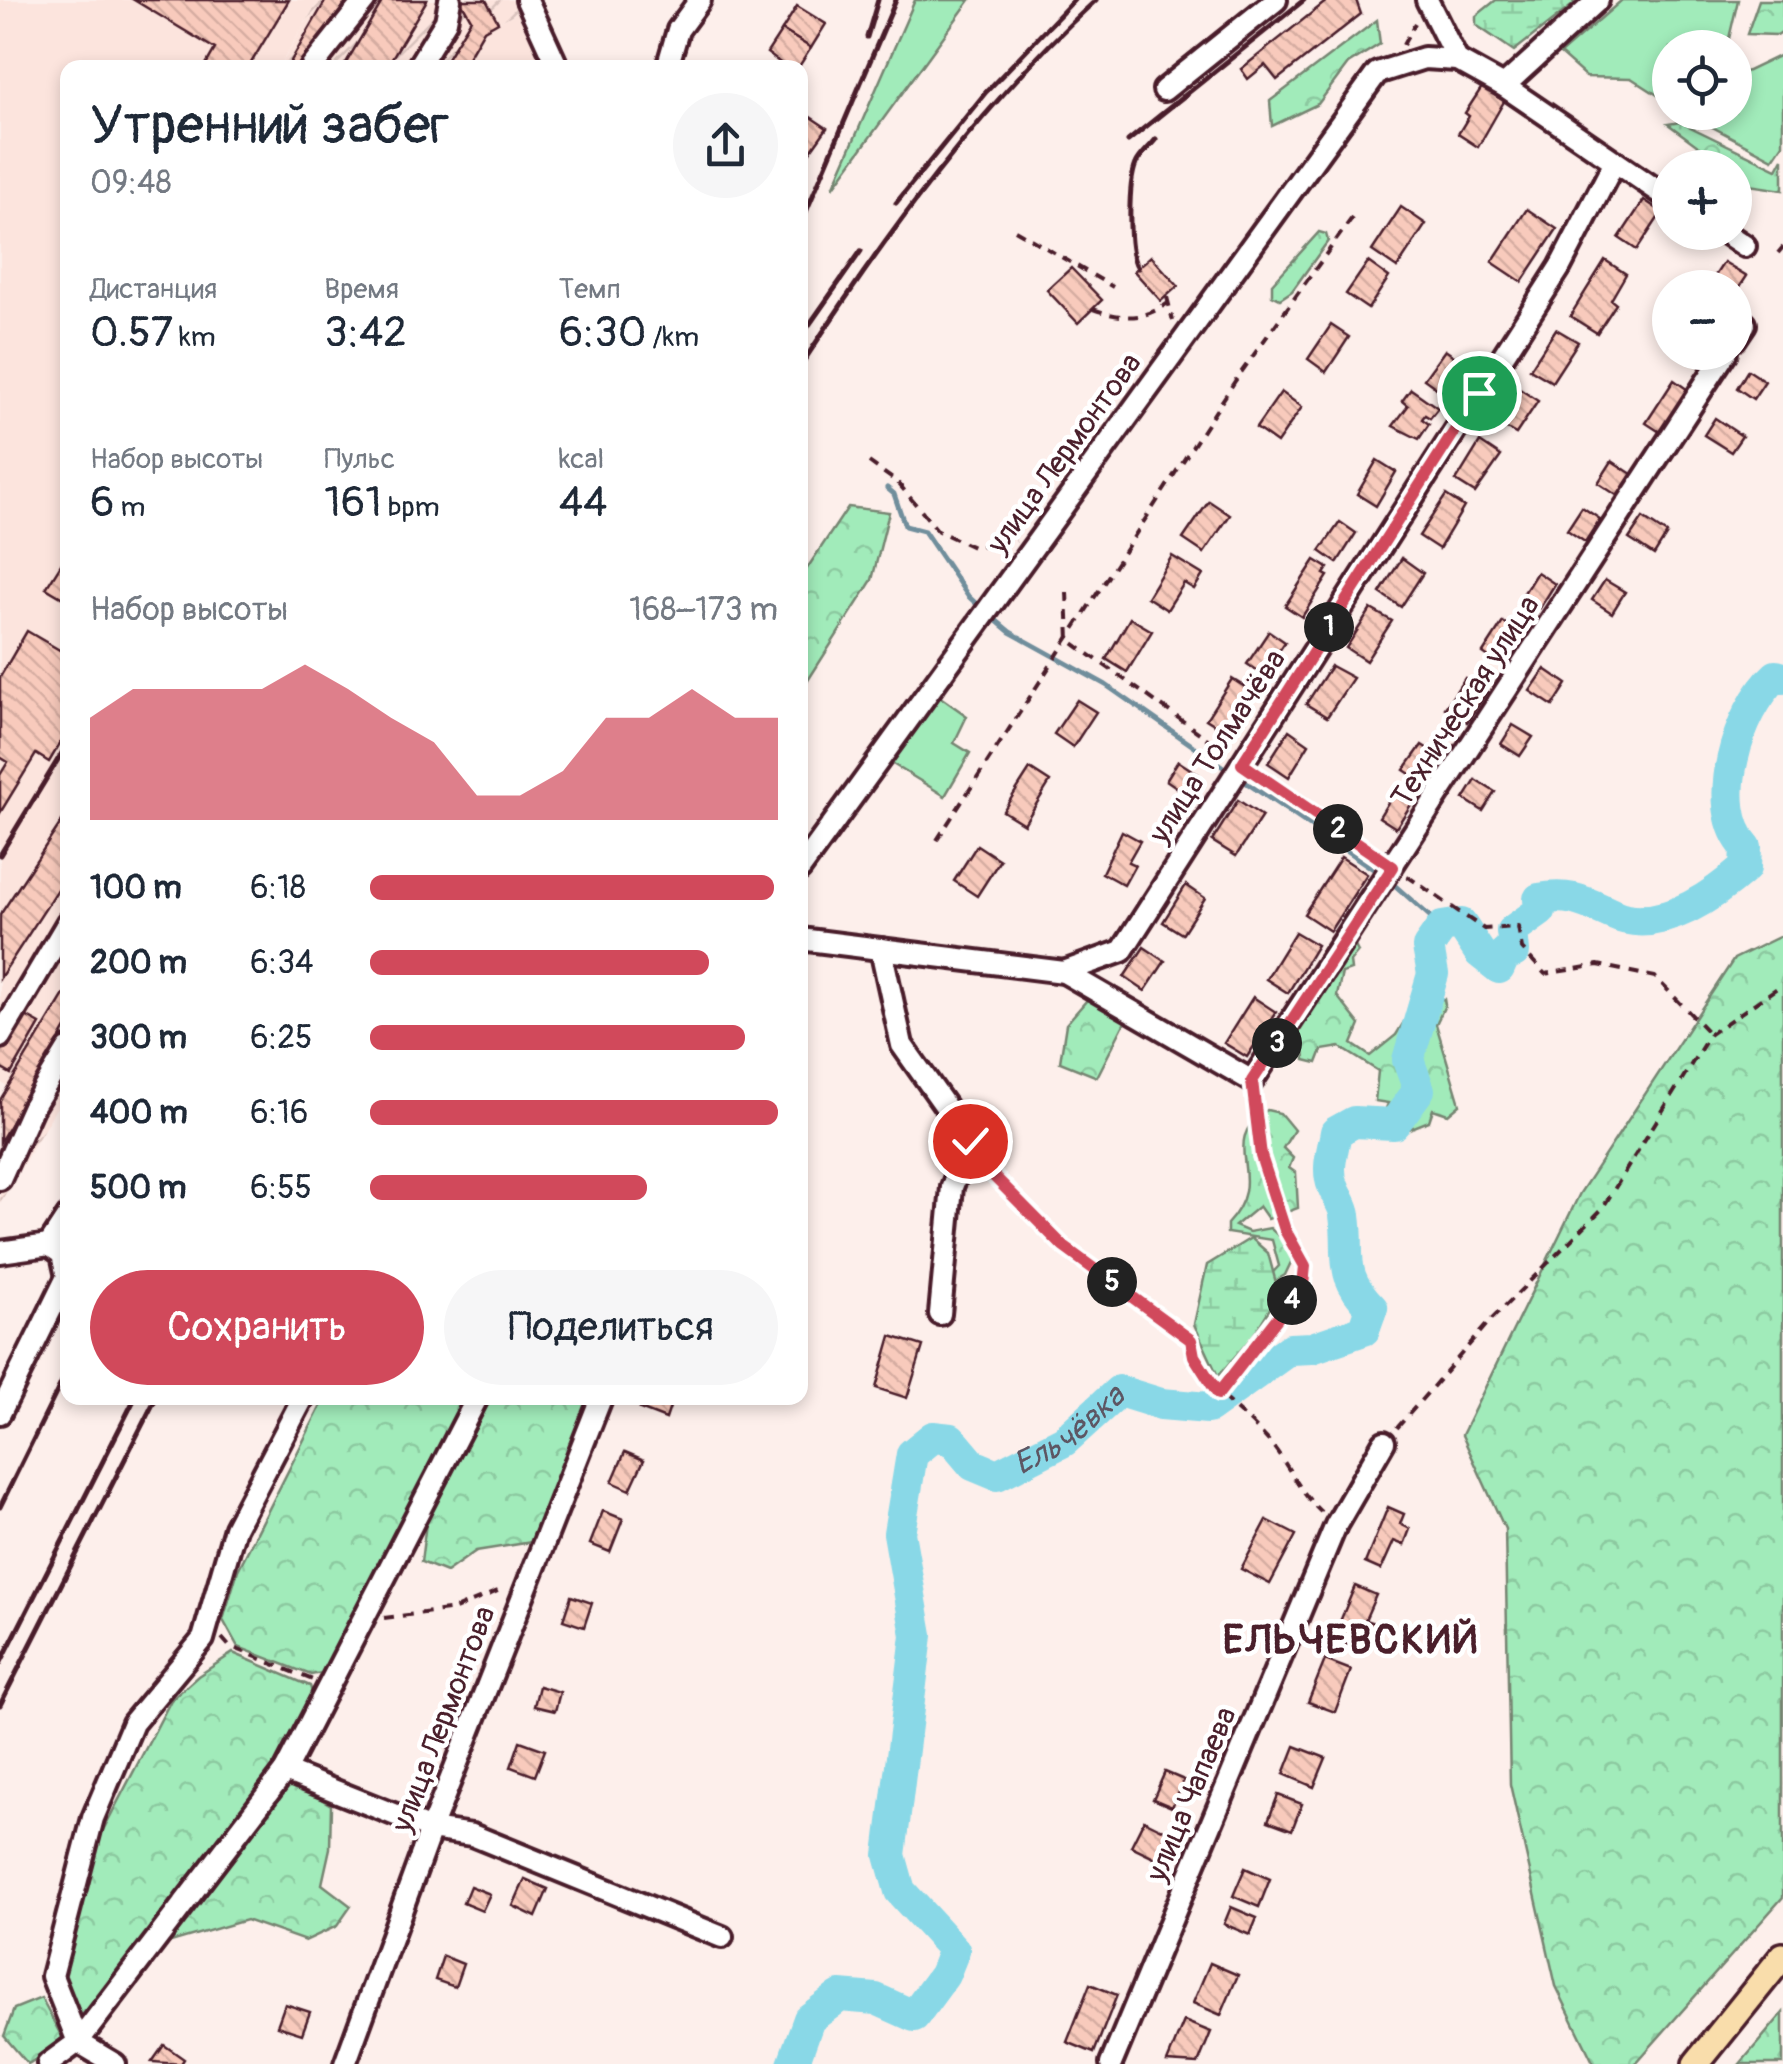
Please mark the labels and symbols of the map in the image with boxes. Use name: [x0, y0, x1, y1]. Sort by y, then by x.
street label: улица Лермонтова: [979, 346, 1150, 562]
pin: [1437, 351, 1522, 436]
street label: Техническая улица: [1383, 589, 1548, 814]
pin: 1: [1304, 602, 1354, 652]
street label: улица Толмачёва: [1140, 642, 1294, 851]
pin: 2: [1313, 804, 1363, 854]
pin: 3: [1252, 1018, 1302, 1068]
pin: [928, 1099, 1013, 1184]
pin: 5: [1087, 1257, 1137, 1307]
pin: 4: [1267, 1275, 1317, 1325]
water label: Ельчёвка: [1007, 1375, 1135, 1484]
street label: улица Лермонтова: [383, 1601, 504, 1838]
district label: ЕЛЬЧЕВСКИЙ: [1223, 1616, 1479, 1665]
street label: улица Чапаева: [1138, 1701, 1245, 1888]

